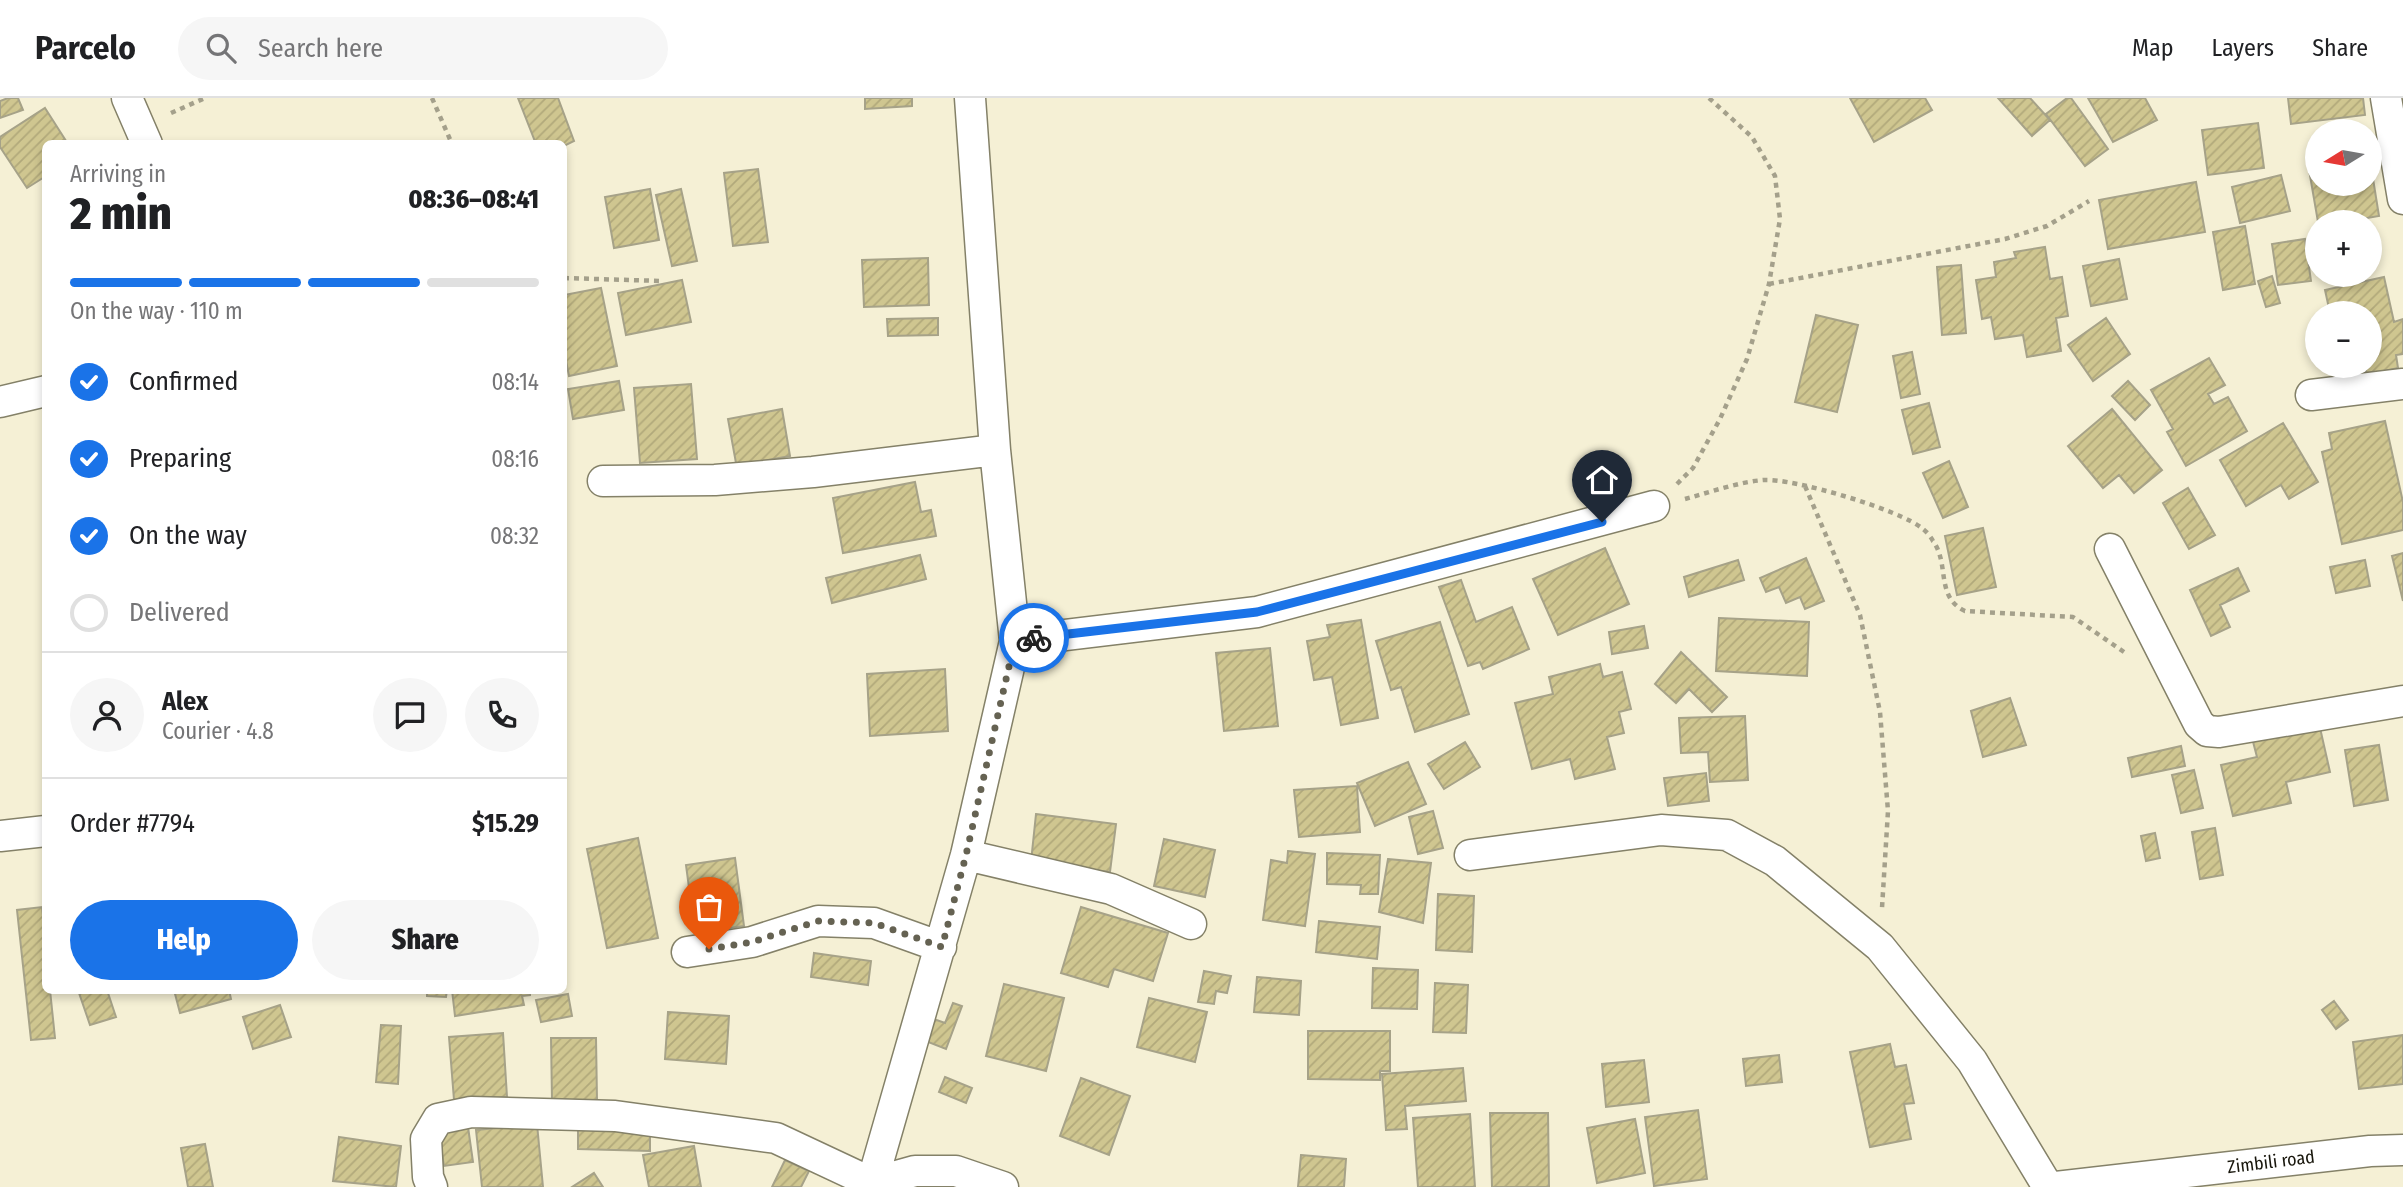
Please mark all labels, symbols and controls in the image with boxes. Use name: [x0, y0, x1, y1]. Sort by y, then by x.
search box: [178, 17, 668, 80]
text: Parcelo: [35, 28, 136, 68]
icon: search: [202, 29, 240, 67]
text: Search here: [258, 33, 383, 64]
text: Map: [2132, 34, 2174, 62]
text: Layers: [2212, 34, 2274, 62]
text: Share: [2312, 34, 2368, 62]
north arrow: [2305, 119, 2382, 196]
map controls: [2305, 119, 2382, 378]
text: Arriving in: [70, 160, 166, 188]
text: 08:36–08:41: [408, 184, 539, 215]
text: 2 min: [70, 186, 172, 241]
button: +: [2305, 210, 2382, 287]
text: On the way · 110 m: [70, 297, 243, 325]
button: −: [2305, 301, 2382, 378]
icon: check: [70, 363, 108, 401]
text: Confirmed: [129, 366, 239, 397]
text: 08:14: [491, 368, 539, 396]
icon: check: [70, 440, 108, 478]
text: Preparing: [129, 443, 231, 474]
text: 08:16: [491, 445, 539, 473]
pin: [1572, 450, 1632, 522]
icon: home: [1583, 461, 1621, 499]
icon: check: [70, 517, 108, 555]
text: On the way: [129, 520, 247, 551]
text: 08:32: [490, 522, 539, 550]
text: Delivered: [129, 597, 230, 628]
courier: [999, 603, 1069, 673]
icon: bike: [1015, 619, 1053, 657]
button: person: [70, 678, 144, 752]
button: chat: [373, 678, 447, 752]
button: phone: [465, 678, 539, 752]
text: Alex: [162, 686, 208, 717]
text: Courier · 4.8: [162, 717, 274, 745]
text: Order #7794: [70, 808, 195, 839]
text: $15.29: [472, 808, 539, 839]
pin: [679, 877, 739, 949]
icon: bag: [690, 888, 728, 926]
button: Help: [70, 900, 298, 980]
button: Share: [312, 900, 539, 980]
street label: Zimbili road: [2226, 1146, 2316, 1178]

